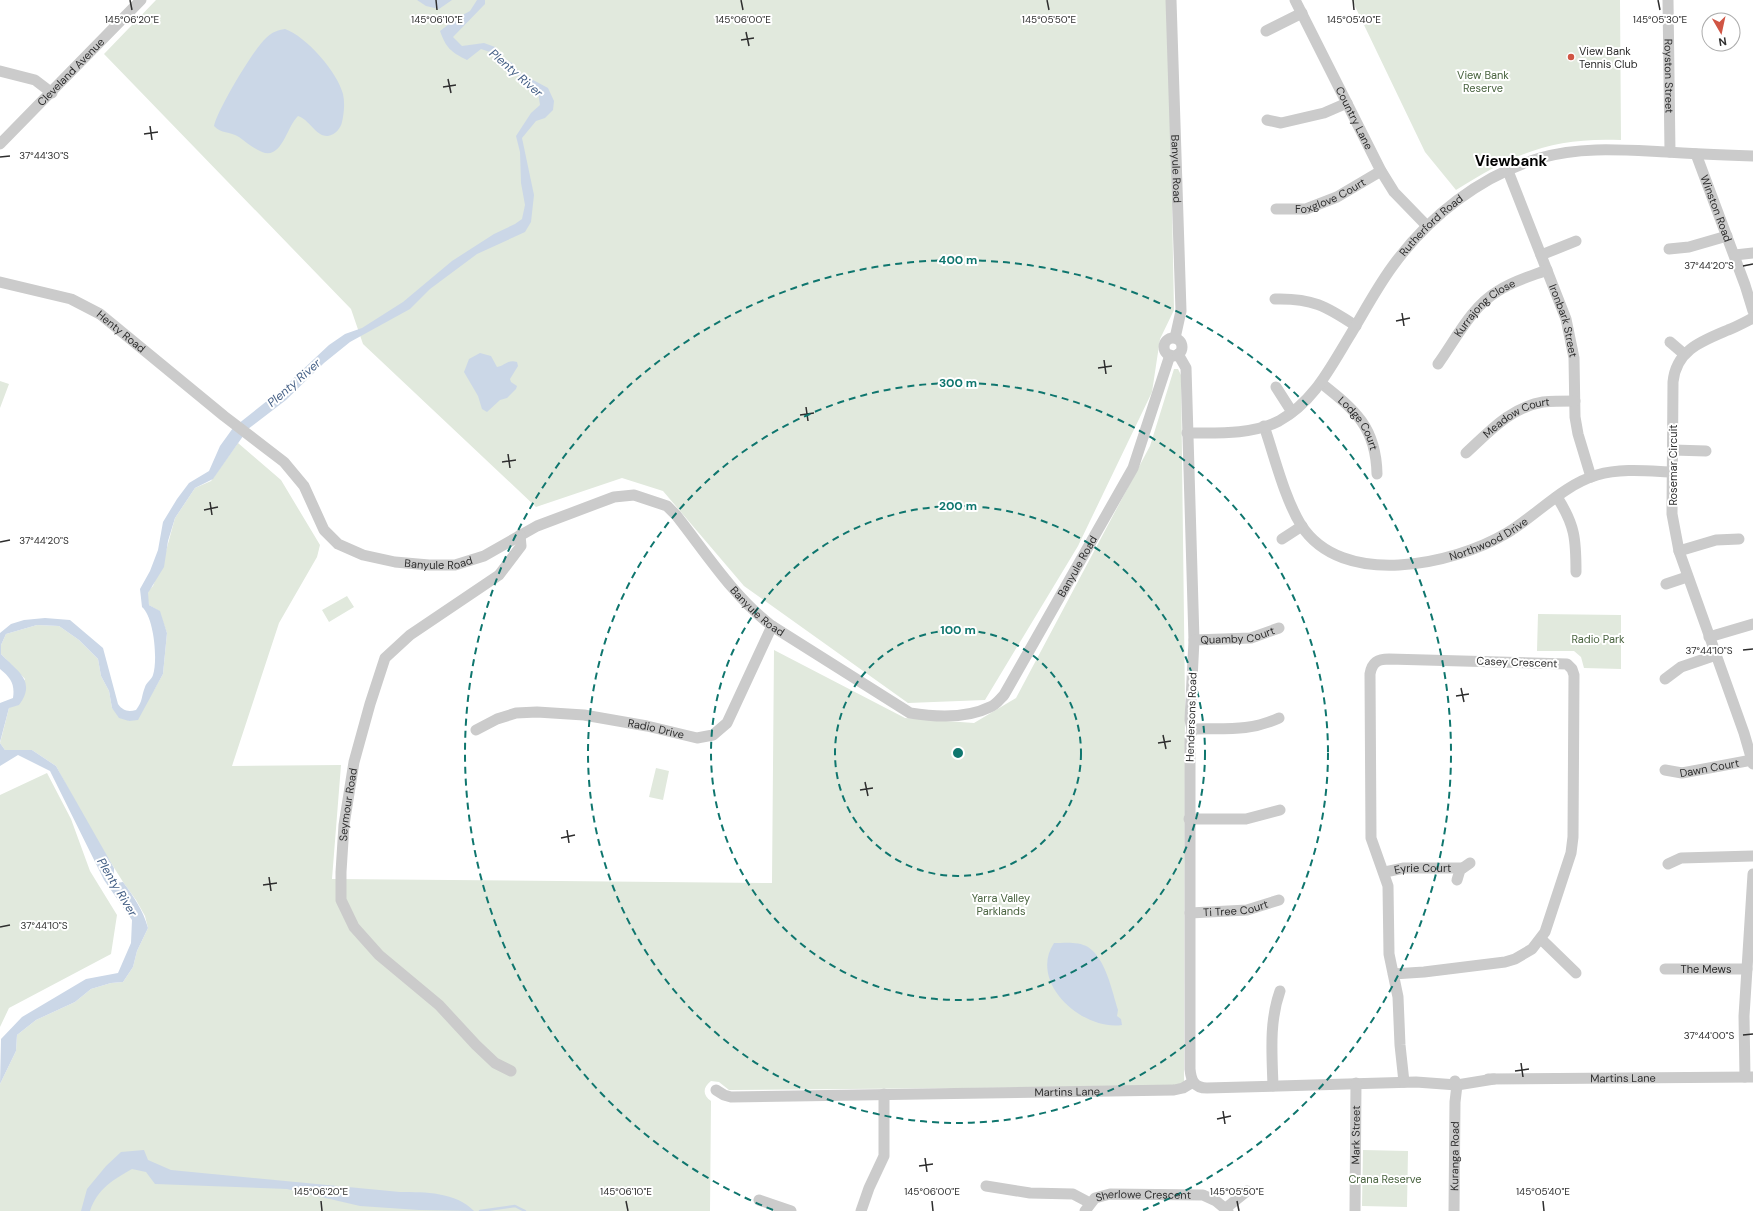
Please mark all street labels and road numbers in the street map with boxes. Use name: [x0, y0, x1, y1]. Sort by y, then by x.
street label: Cleveland Avenue: [34, 35, 107, 109]
street label: Royston Street: [1662, 39, 1676, 113]
street label: Country Lane: [1333, 84, 1376, 152]
street label: Banyule Road: [1168, 134, 1185, 203]
street label: Winston Road: [1697, 173, 1735, 244]
street label: Foxglove Court: [1295, 175, 1368, 216]
street label: Rutherford Road: [1396, 191, 1466, 259]
street label: Kurrajong Close: [1451, 276, 1517, 340]
street label: Ironbark Street: [1546, 282, 1581, 359]
street label: Henty Road: [94, 307, 148, 356]
street label: Lodge Court: [1335, 393, 1381, 452]
street label: Meadow Court: [1480, 394, 1550, 441]
street label: Rosemar Circuit: [1666, 424, 1680, 506]
street label: Northwood Drive: [1447, 514, 1530, 563]
street label: Banyule Road: [1054, 533, 1100, 600]
street label: Banyule Road: [404, 553, 474, 572]
street label: Banyule Road: [727, 583, 787, 639]
street label: Quamby Court: [1200, 623, 1277, 647]
street label: Casey Crescent: [1476, 654, 1558, 670]
street label: Hendersons Road: [1182, 672, 1200, 762]
street label: Radio Drive: [627, 716, 686, 742]
street label: Dawn Court: [1678, 756, 1740, 780]
street label: Seymour Road: [336, 767, 360, 842]
street label: Eyrie Court: [1393, 861, 1451, 877]
street label: Ti Tree Court: [1203, 897, 1270, 919]
street label: The Mews: [1681, 962, 1731, 976]
street label: Martins Lane: [1590, 1071, 1656, 1085]
street label: Martins Lane: [1034, 1084, 1100, 1099]
street label: Mark Street: [1348, 1105, 1363, 1165]
street label: Kuranga Road: [1447, 1121, 1462, 1191]
street label: Sherlowe Crescent: [1094, 1187, 1191, 1205]

